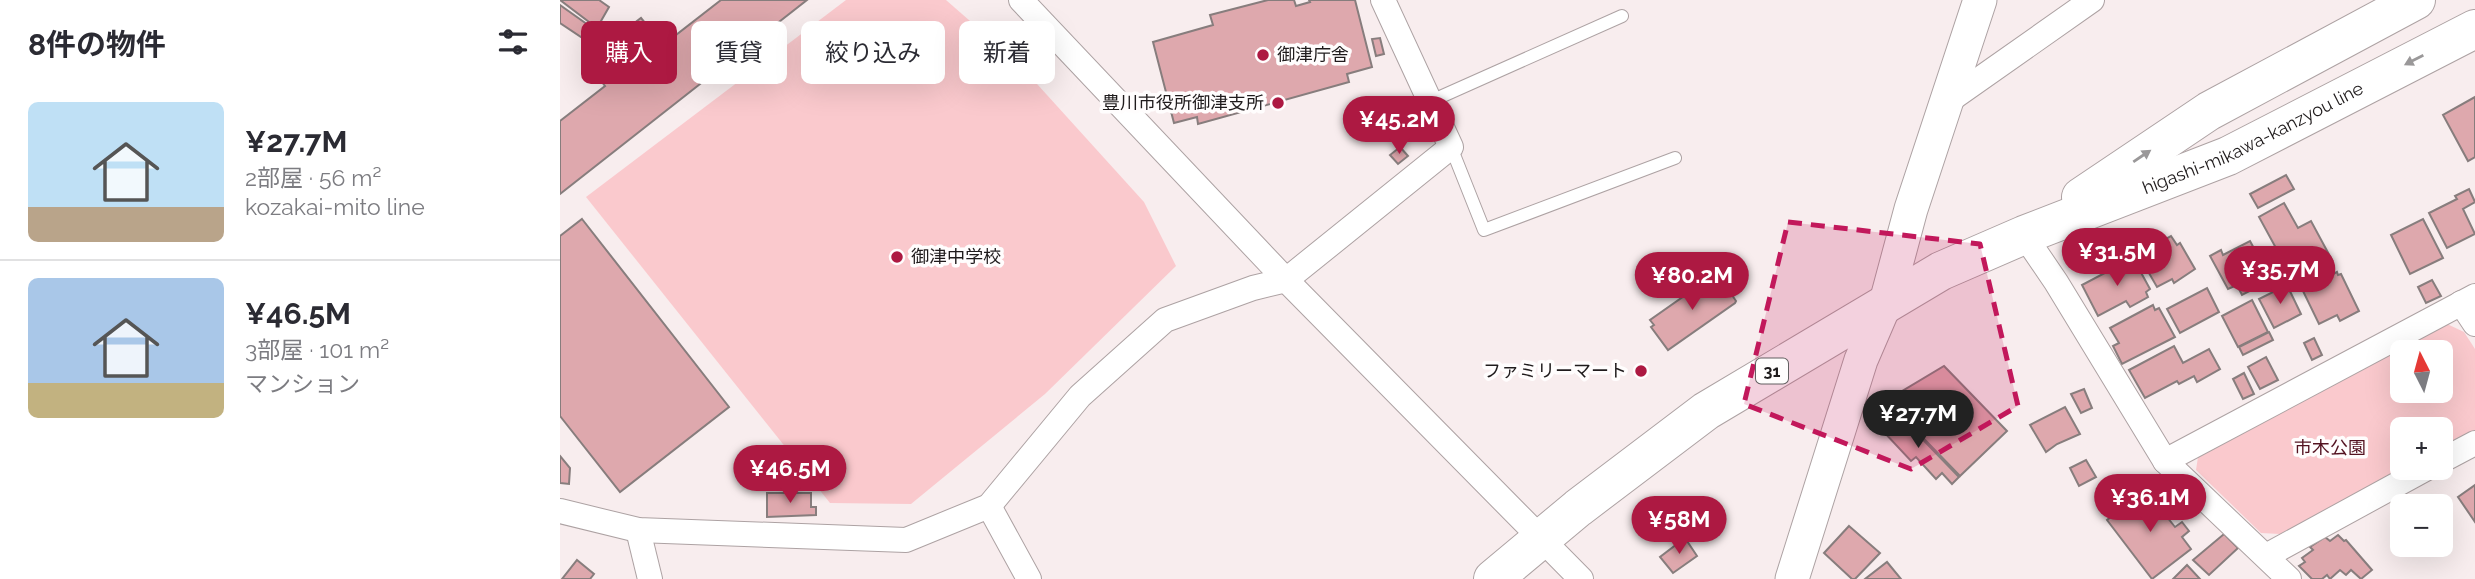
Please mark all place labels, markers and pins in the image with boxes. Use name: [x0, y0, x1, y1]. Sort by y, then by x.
place label: 御津庁舎: [1277, 44, 1349, 65]
marker: 御津庁舎: [1255, 47, 1271, 63]
place label: 豊川市役所御津支所: [1102, 92, 1264, 113]
marker: 豊川市役所御津支所: [1270, 95, 1286, 111]
pin: ¥45.2M: [1342, 96, 1456, 156]
pin: ¥31.5M: [2060, 229, 2174, 288]
place label: 御津中学校: [911, 246, 1001, 267]
pin: ¥35.7M: [2223, 246, 2337, 306]
marker: 御津中学校: [889, 249, 905, 265]
pin: ¥80.2M: [1635, 252, 1749, 312]
place label: ファミリーマート: [1483, 360, 1627, 381]
marker: ファミリーマート: [1633, 363, 1649, 379]
pin: ¥27.7M: [1861, 391, 1975, 450]
pin: ¥46.5M: [733, 446, 847, 505]
pin: ¥36.1M: [2093, 475, 2207, 534]
pin: ¥58M: [1638, 496, 1720, 556]

